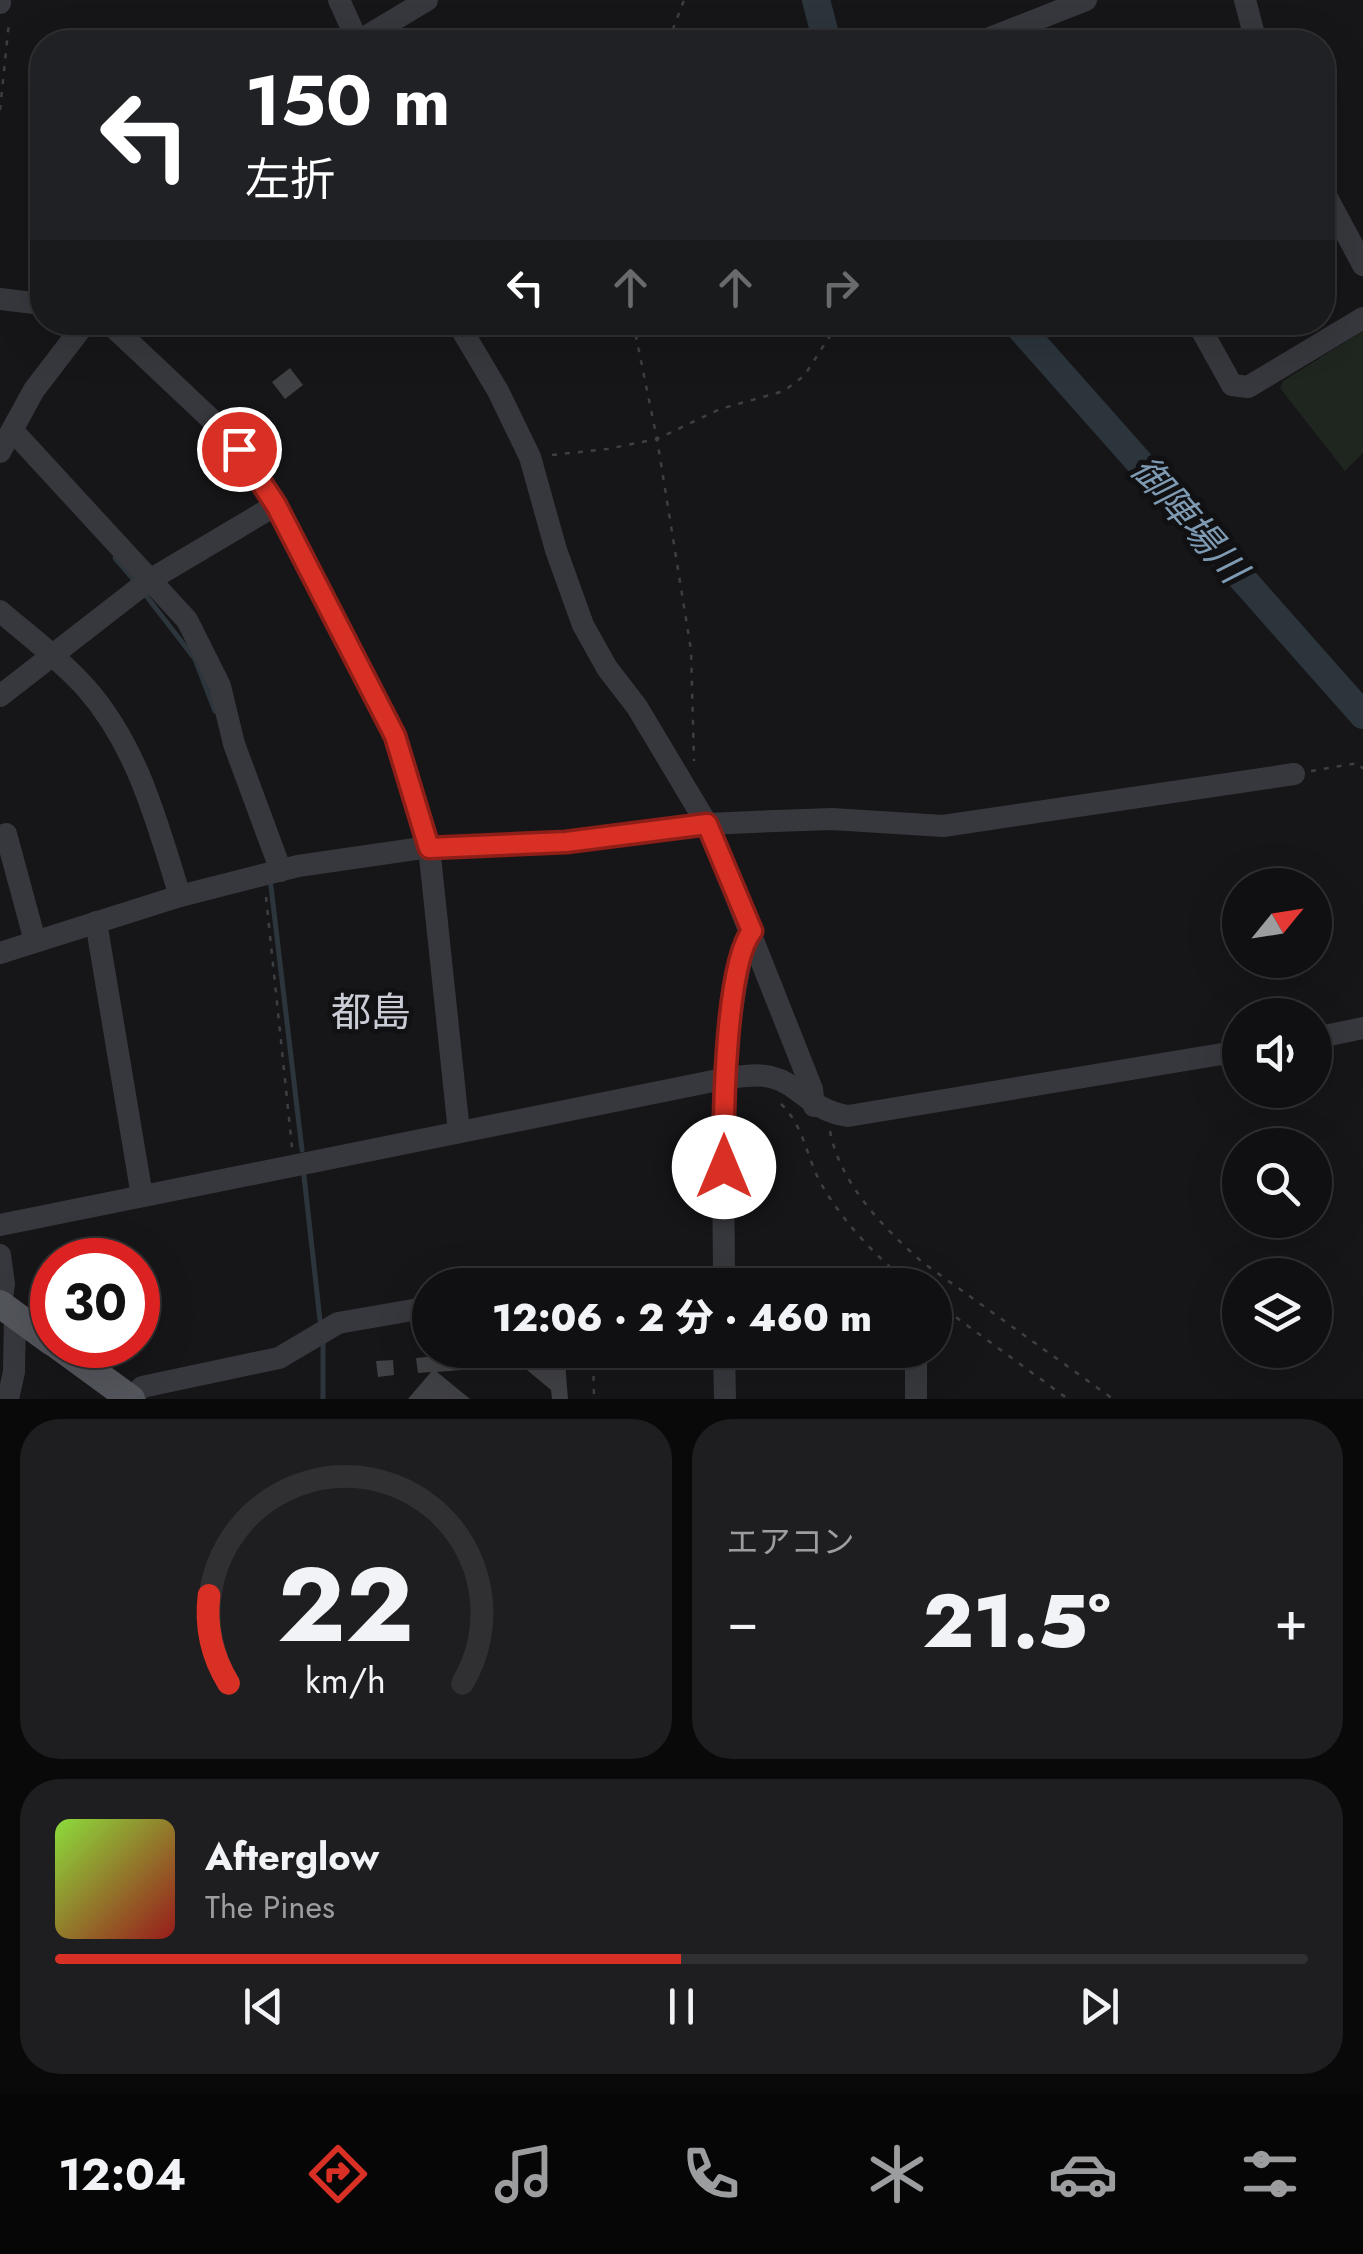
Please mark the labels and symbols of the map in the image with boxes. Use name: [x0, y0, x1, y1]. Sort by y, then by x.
pin: [197, 407, 282, 492]
water label: 御陣場川: [1118, 444, 1262, 597]
north arrow: [1222, 868, 1332, 978]
district label: 都島: [331, 983, 411, 1041]
position arrow: [672, 1115, 776, 1219]
speed limit sign: 30: [30, 1238, 160, 1368]

